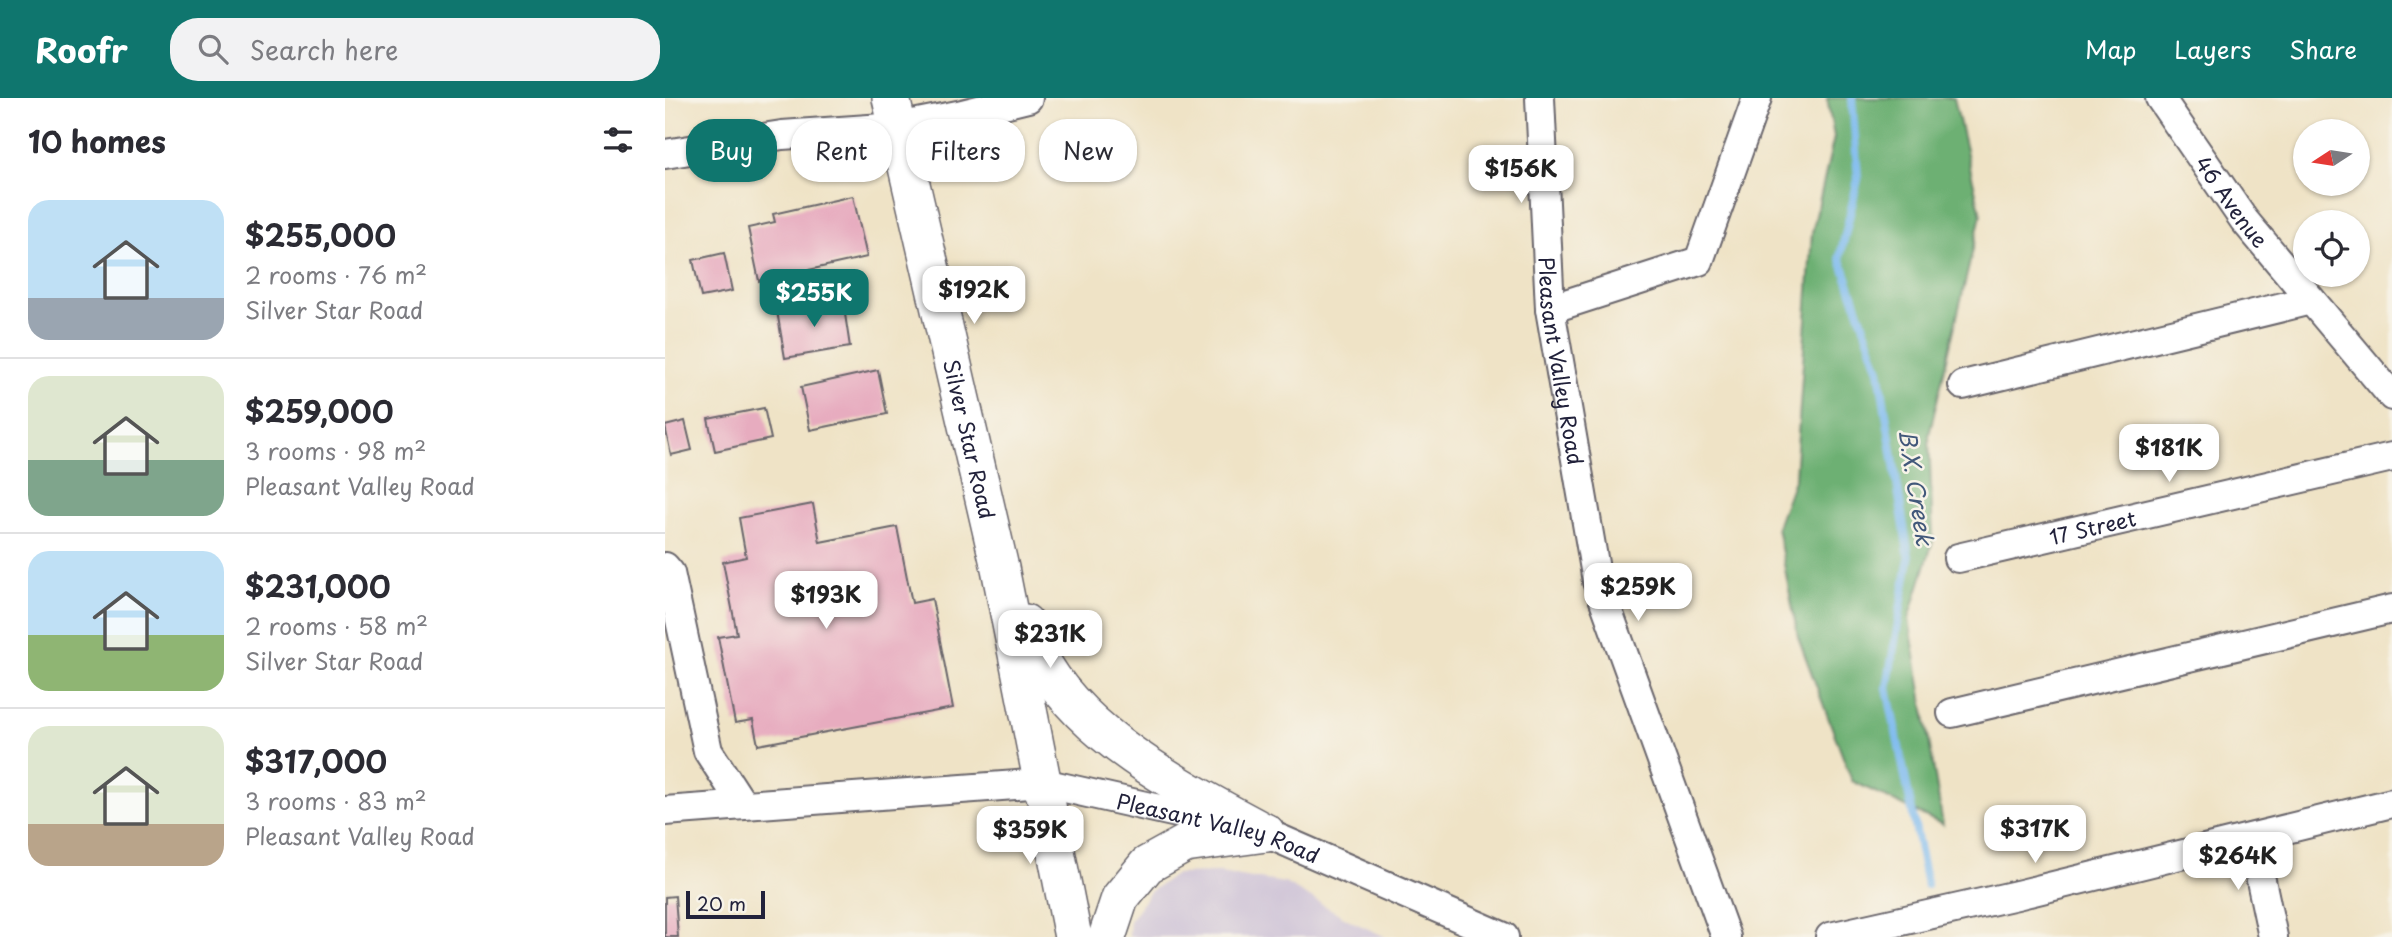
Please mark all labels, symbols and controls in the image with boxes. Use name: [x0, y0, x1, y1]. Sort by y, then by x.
search box: [170, 18, 660, 81]
text: Roofr: [35, 24, 128, 74]
icon: search: [194, 30, 232, 68]
text: Search here: [250, 30, 398, 69]
text: Map: [2085, 31, 2136, 67]
text: Layers: [2174, 31, 2251, 67]
text: Share: [2289, 31, 2357, 67]
text: 10 homes: [28, 118, 166, 163]
chip: Buy: [686, 119, 777, 182]
chip: Rent: [791, 119, 892, 182]
chip: Filters: [906, 119, 1025, 182]
chip: New: [1039, 119, 1137, 182]
north arrow: [2293, 119, 2369, 196]
map controls: [2293, 119, 2370, 287]
icon: filters: [599, 121, 637, 159]
pin: $156K: [1472, 146, 1570, 205]
street label: 46 Avenue: [2188, 149, 2276, 254]
text: $156K: [1485, 150, 1557, 185]
button: locate: [2293, 210, 2370, 287]
text: $255,000: [245, 212, 396, 257]
icon: home: [84, 228, 168, 312]
street label: Pleasant Valley Road: [1532, 256, 1593, 467]
text: 2 rooms · 76 m²: [245, 257, 427, 292]
pin: $192K: [925, 266, 1023, 326]
pin: $255K: [765, 270, 863, 329]
text: $192K: [938, 271, 1010, 306]
text: $255K: [776, 274, 852, 309]
text: Silver Star Road: [245, 292, 423, 327]
street label: Silver Star Road: [936, 356, 1004, 522]
text: $259,000: [245, 388, 394, 433]
icon: home: [84, 404, 168, 488]
pin: $181K: [2120, 424, 2218, 484]
water label: B.X. Creek: [1891, 426, 1944, 549]
text: $181K: [2135, 429, 2203, 464]
text: 3 rooms · 98 m²: [245, 433, 426, 468]
text: Pleasant Valley Road: [245, 468, 475, 503]
street label: 17 Street: [2046, 501, 2139, 552]
text: $231,000: [245, 563, 391, 608]
pin: $259K: [1589, 564, 1687, 623]
text: $259K: [1600, 568, 1676, 603]
pin: $193K: [777, 572, 875, 631]
text: $193K: [791, 576, 861, 611]
icon: home: [84, 579, 168, 663]
text: 2 rooms · 58 m²: [245, 608, 428, 643]
pin: $231K: [1001, 610, 1099, 670]
text: $231K: [1014, 615, 1086, 650]
text: Silver Star Road: [245, 643, 423, 678]
text: $317,000: [245, 738, 387, 783]
icon: home: [84, 754, 168, 838]
text: 3 rooms · 83 m²: [245, 783, 427, 818]
street label: Pleasant Valley Road: [1114, 784, 1325, 871]
pin: $359K: [981, 806, 1079, 866]
pin: $317K: [1986, 806, 2084, 865]
text: $317K: [2000, 810, 2070, 845]
text: $359K: [993, 811, 1067, 846]
text: Pleasant Valley Road: [245, 818, 475, 853]
pin: $264K: [2189, 832, 2287, 892]
text: $264K: [2199, 837, 2277, 872]
scale bar: [686, 888, 765, 920]
text: 20 m: [697, 889, 746, 917]

